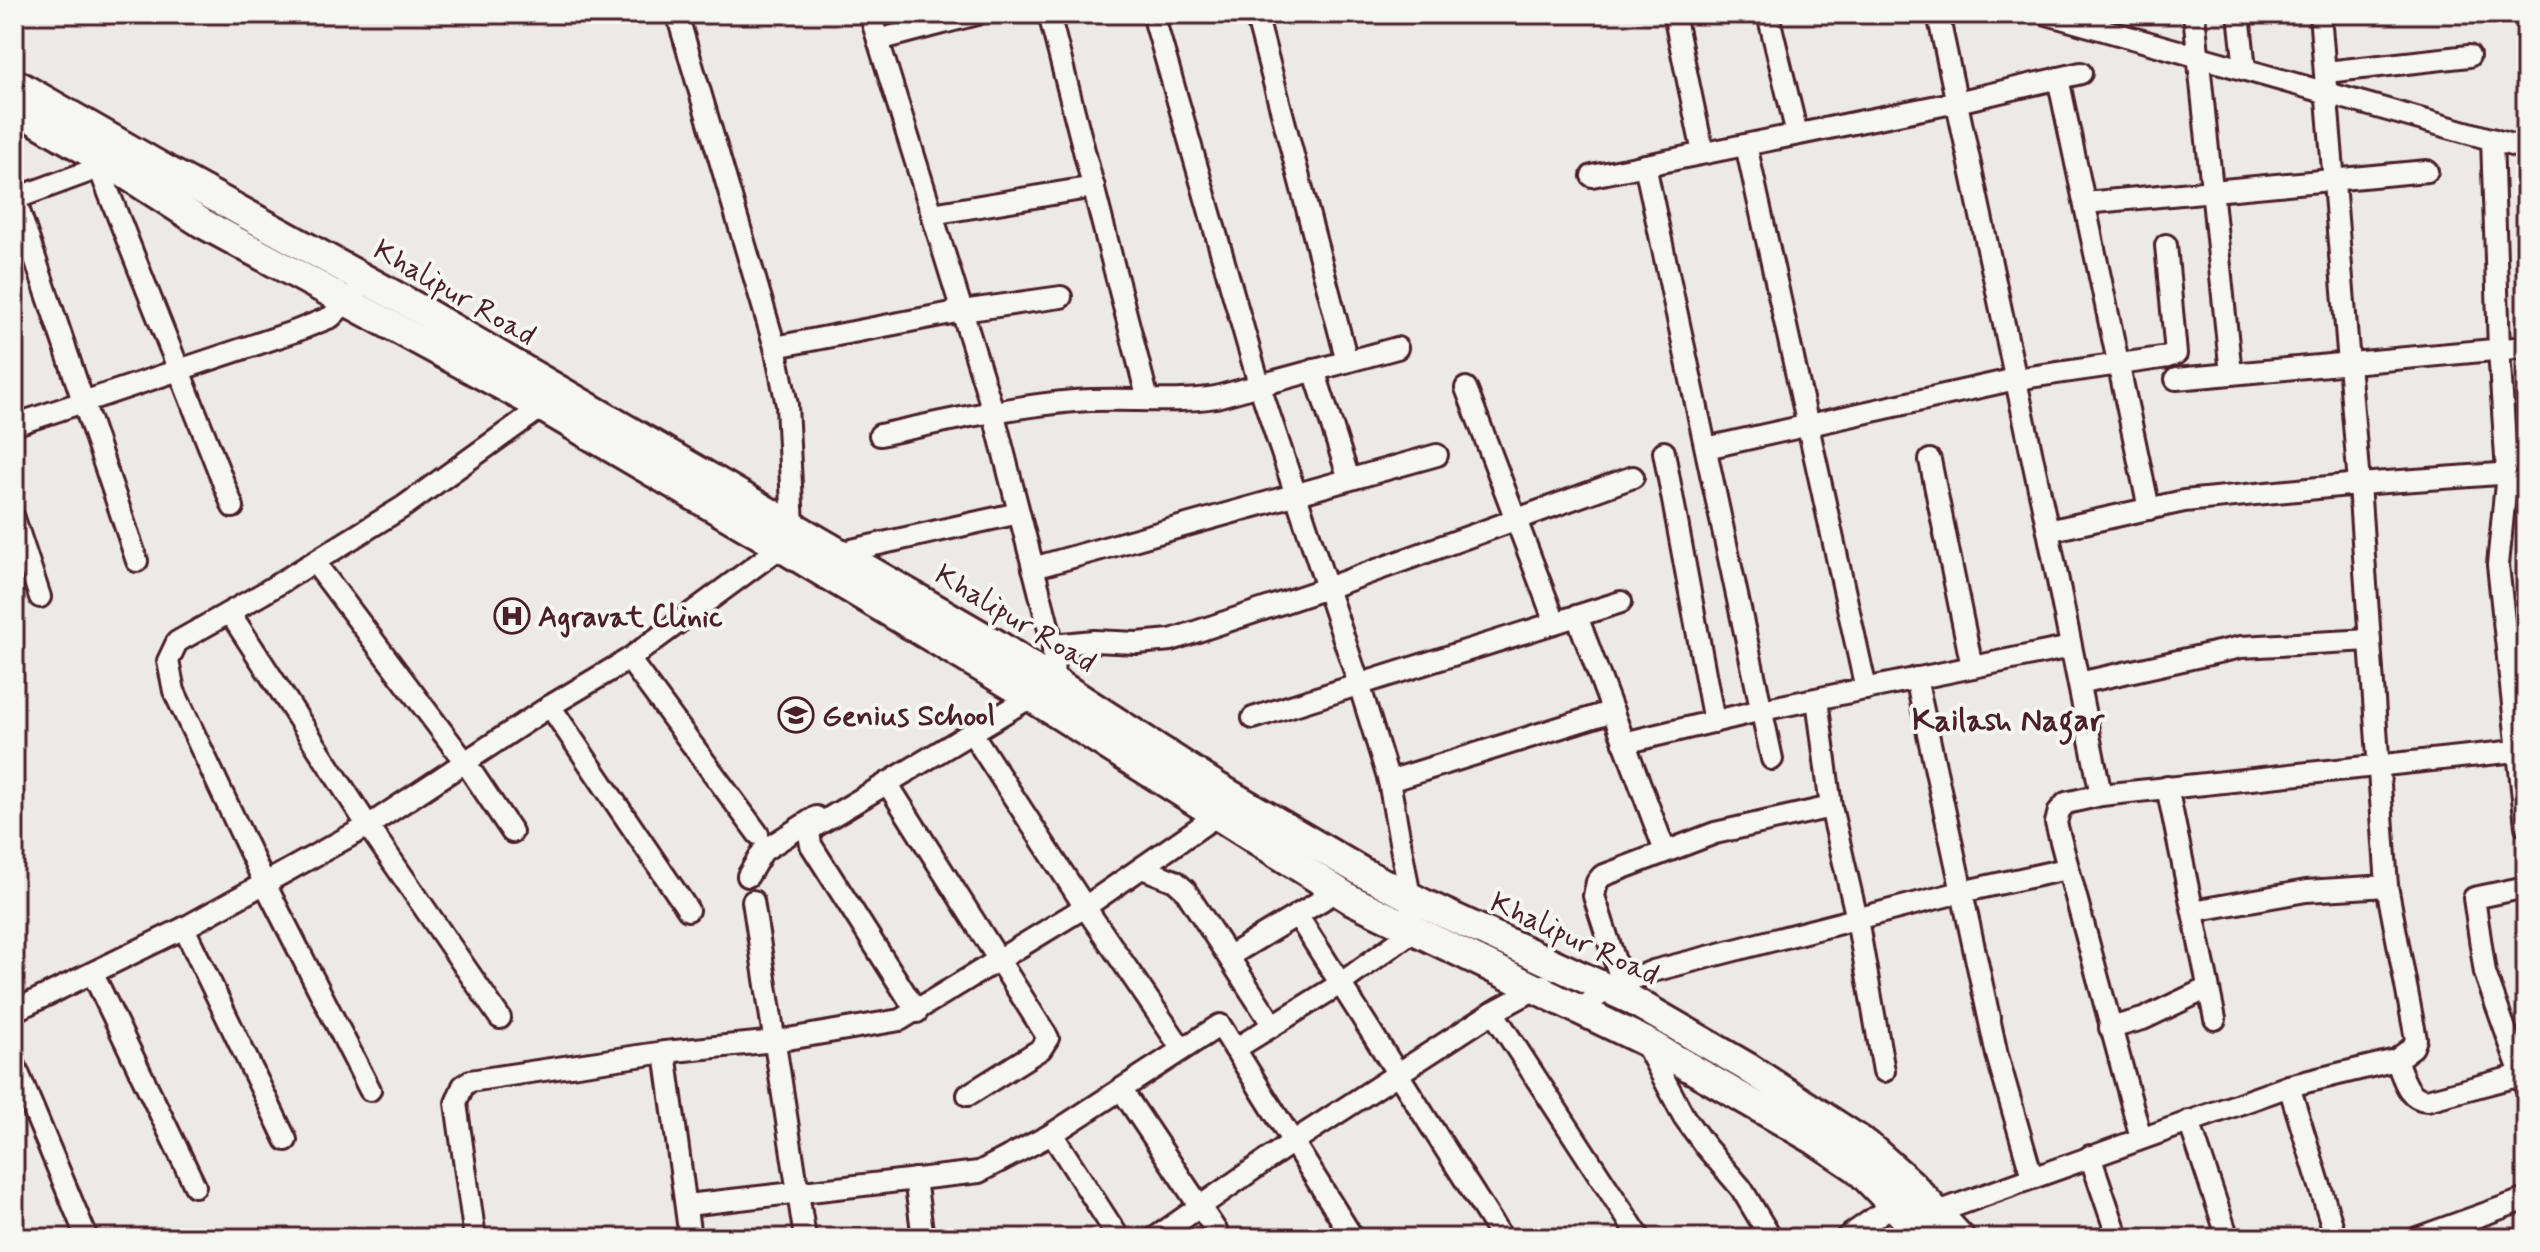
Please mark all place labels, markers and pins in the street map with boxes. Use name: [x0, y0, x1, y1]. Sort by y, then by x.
hospital icon: Agravat Clinic: [493, 597, 531, 635]
place label: Agravat Clinic: [538, 598, 723, 638]
school or university icon: Genius School: [777, 696, 815, 734]
place label: Genius School: [822, 697, 995, 736]

